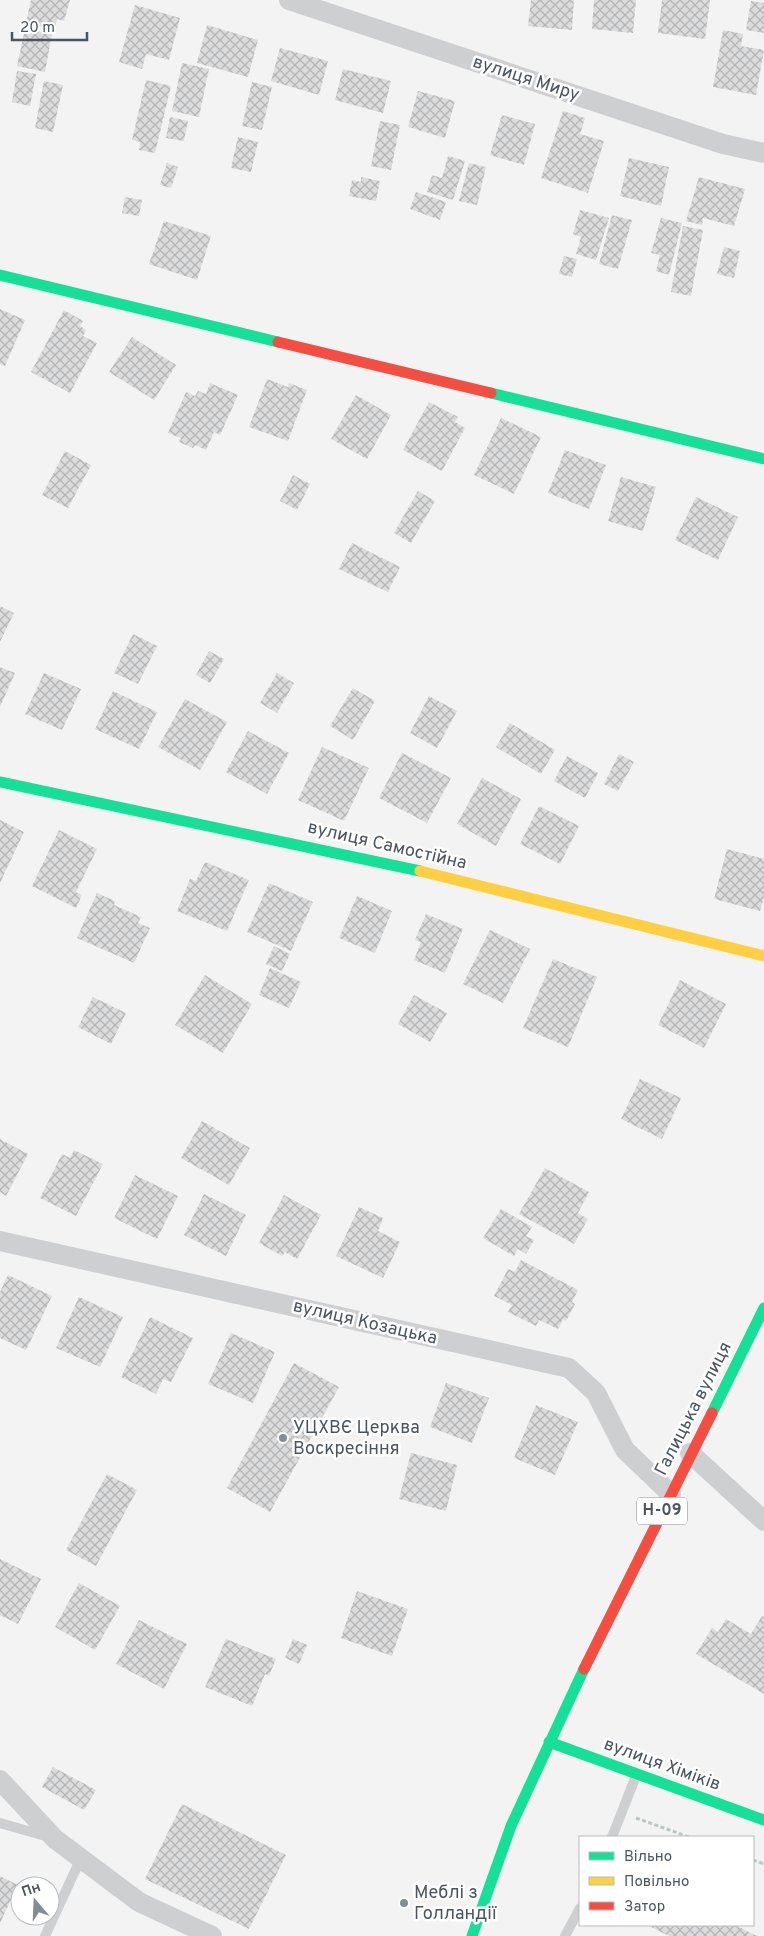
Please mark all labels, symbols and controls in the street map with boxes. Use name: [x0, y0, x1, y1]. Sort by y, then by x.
scale bar: [12, 10, 88, 42]
text: 20 m: [20, 19, 55, 38]
street label: вулиця Миру: [470, 51, 582, 107]
street label: вулиця Самостійна: [305, 816, 469, 876]
street label: вулиця Козацька: [291, 1295, 439, 1351]
street label: Галицька вулиця: [650, 1338, 738, 1480]
place label: УЦХВЄ Церква Воскресіння: [293, 1417, 420, 1461]
marker: УЦХВЄ Церква Воскресіння: [277, 1432, 289, 1444]
road number: Н-09: [637, 1498, 687, 1524]
street label: вулиця Хіміків: [600, 1733, 724, 1797]
legend: [579, 1836, 754, 1926]
text: Вільно: [624, 1848, 672, 1867]
text: Повільно: [624, 1873, 689, 1892]
north arrow: [10, 1876, 60, 1926]
text: Пн: [20, 1879, 43, 1901]
place label: Меблі з Голландії: [414, 1882, 497, 1926]
marker: Меблі з Голландії: [398, 1897, 410, 1909]
text: Затор: [624, 1898, 665, 1917]

